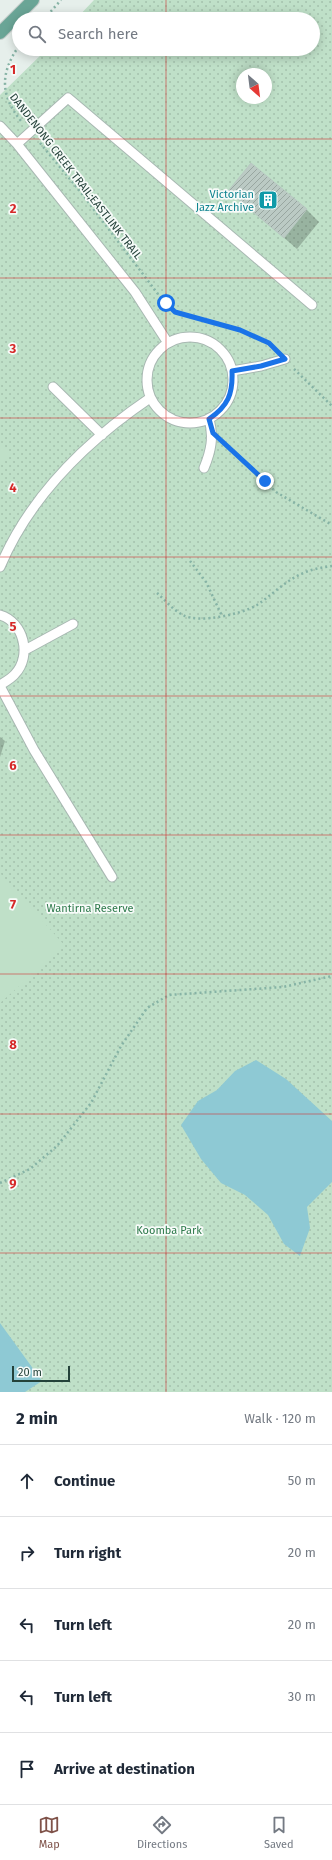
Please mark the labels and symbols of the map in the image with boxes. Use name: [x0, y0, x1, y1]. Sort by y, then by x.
text: 1: [10, 62, 16, 77]
north arrow: [236, 68, 272, 104]
street label: DANDENONG CREEK TRAIL;EASTLINK TRAIL: [7, 91, 145, 262]
place label: Victorian Jazz Archive: [196, 188, 254, 214]
building icon: Victorian Jazz Archive: [257, 189, 279, 211]
text: 2: [10, 201, 17, 216]
route start: [157, 294, 175, 312]
text: 3: [9, 341, 17, 356]
route end: [256, 472, 274, 490]
text: 4: [9, 480, 17, 495]
text: 5: [10, 619, 17, 634]
text: 6: [9, 758, 17, 773]
text: 7: [10, 897, 16, 912]
park label: Wantirna Reserve: [46, 902, 134, 915]
text: 8: [9, 1037, 17, 1052]
text: 9: [9, 1176, 17, 1191]
park label: Koomba Park: [136, 1224, 202, 1237]
scale bar: [12, 1364, 70, 1383]

